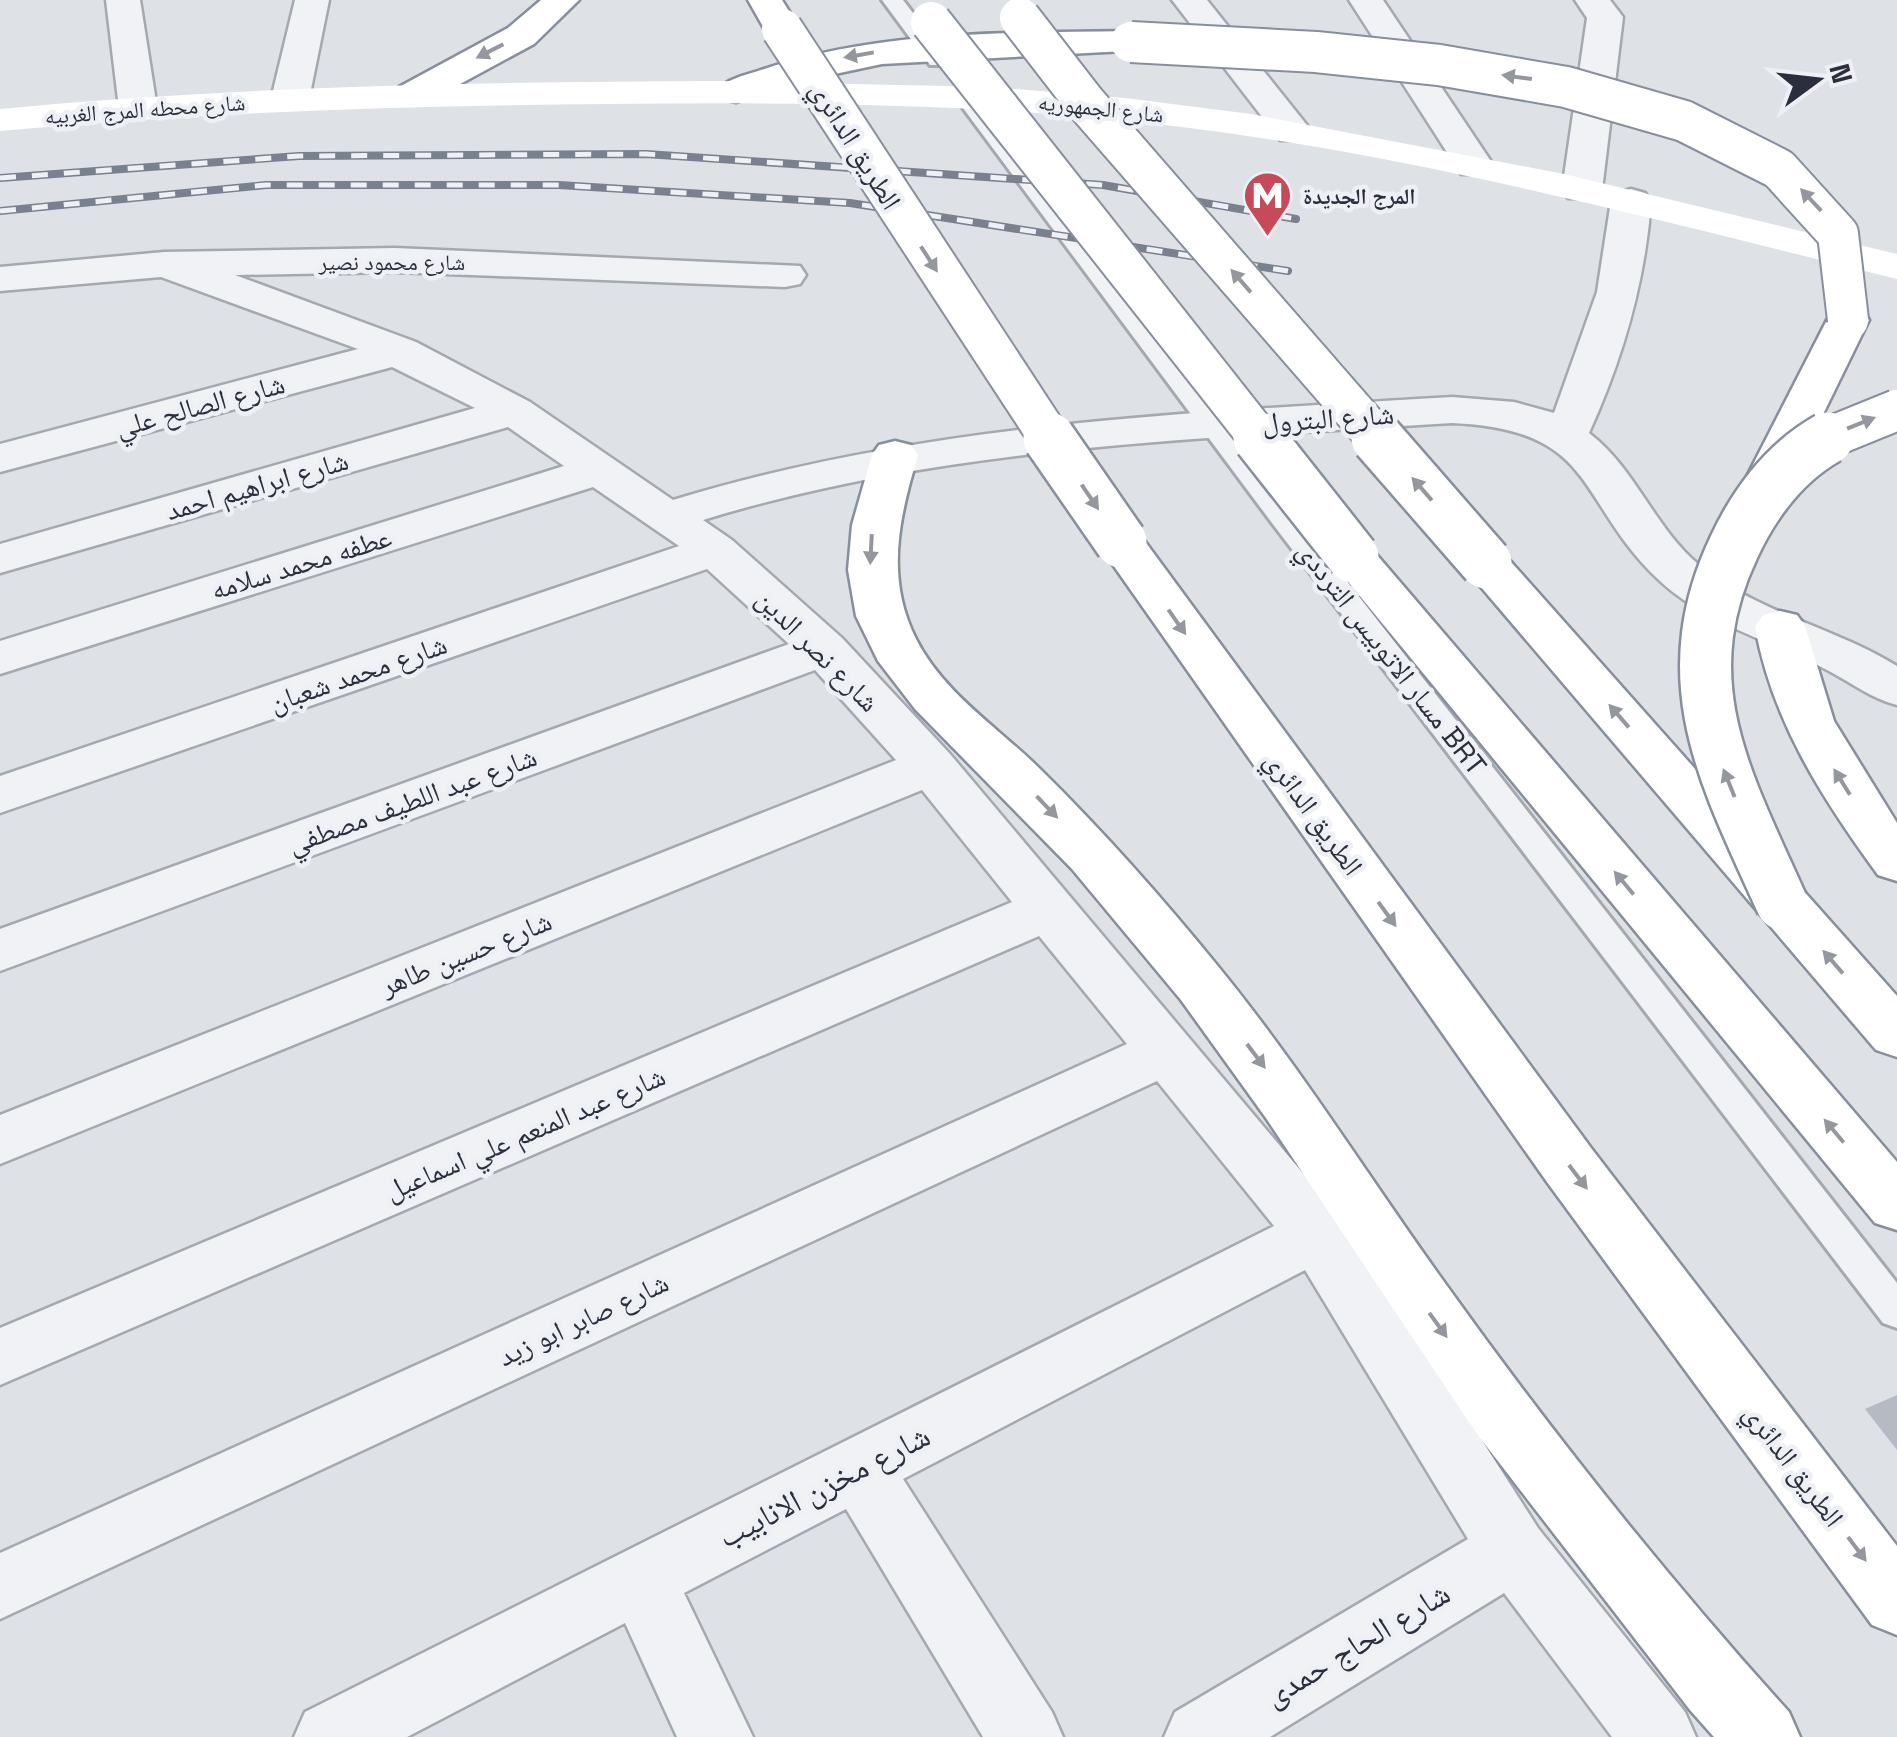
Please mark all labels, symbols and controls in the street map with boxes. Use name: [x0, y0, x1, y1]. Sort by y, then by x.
north arrow: [1767, 30, 1867, 130]
one-way arrow: [476, 42, 505, 59]
one-way arrow: [843, 48, 874, 63]
text: N: [1821, 60, 1861, 87]
one-way arrow: [1500, 68, 1532, 84]
street label: الطريق الدائري: [798, 74, 910, 219]
street label: شارع محطه المرج الغربيه: [44, 88, 246, 130]
street label: شارع الجمهوريه: [1037, 88, 1165, 128]
metro station icon: المرج الجديدة: [1242, 170, 1294, 238]
place label: المرج الجديدة: [1303, 182, 1416, 210]
one-way arrow: [1800, 188, 1823, 212]
one-way arrow: [919, 245, 937, 272]
street label: شارع محمود نصير: [318, 248, 465, 276]
one-way arrow: [1230, 268, 1252, 293]
street label: شارع الصالح علي: [111, 365, 290, 450]
street label: شارع البترول: [1261, 395, 1395, 441]
one-way arrow: [1847, 414, 1877, 430]
street label: شارع ابراهيم احمد: [162, 442, 353, 529]
one-way arrow: [1411, 477, 1433, 502]
one-way arrow: [1080, 483, 1098, 510]
street label: عطفه محمد سلامه: [206, 518, 396, 608]
one-way arrow: [863, 533, 879, 565]
street label: مسار الاتوبيس الترددي BRT: [1285, 534, 1495, 786]
street label: شارع نصر الدين: [749, 581, 887, 719]
one-way arrow: [1167, 608, 1186, 635]
street label: شارع محمد شعبان: [264, 626, 452, 720]
one-way arrow: [1609, 704, 1631, 729]
street label: شارع عبد اللطيف مصطفي: [282, 738, 543, 867]
street label: الطريق الدائري: [1253, 744, 1371, 885]
one-way arrow: [1720, 767, 1736, 797]
one-way arrow: [1833, 768, 1852, 795]
one-way arrow: [1035, 795, 1058, 819]
one-way arrow: [1614, 870, 1635, 895]
one-way arrow: [1376, 901, 1396, 927]
street label: شارع حسين طاهر: [374, 902, 557, 1004]
one-way arrow: [1822, 949, 1844, 974]
one-way arrow: [1245, 1043, 1266, 1069]
street label: شارع عبد المنعم علي اسماعيل: [379, 1058, 673, 1213]
one-way arrow: [1824, 1118, 1845, 1143]
one-way arrow: [1568, 1164, 1588, 1190]
street label: شارع صابر ابو زيد: [492, 1264, 674, 1374]
one-way arrow: [1428, 1312, 1447, 1338]
street label: الطريق الدائري: [1732, 1396, 1852, 1537]
street label: شارع مخزن الانابيب: [711, 1415, 937, 1557]
one-way arrow: [1847, 1536, 1867, 1562]
street label: شارع الحاج حمدى: [1257, 1573, 1457, 1715]

